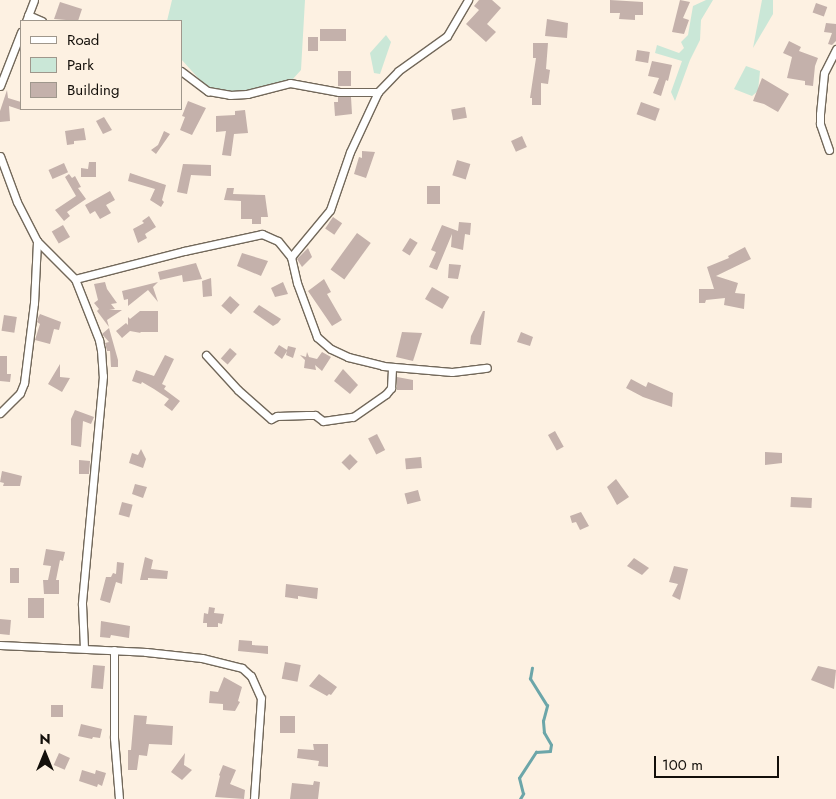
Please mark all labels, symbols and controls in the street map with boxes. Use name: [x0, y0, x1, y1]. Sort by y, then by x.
legend: [20, 20, 182, 110]
text: Road: [67, 29, 99, 51]
text: Park: [67, 54, 94, 76]
text: Building: [67, 79, 119, 101]
north arrow: [20, 729, 70, 779]
text: N: [39, 729, 51, 749]
scale bar: [656, 746, 781, 778]
text: 100 m: [662, 754, 703, 776]

